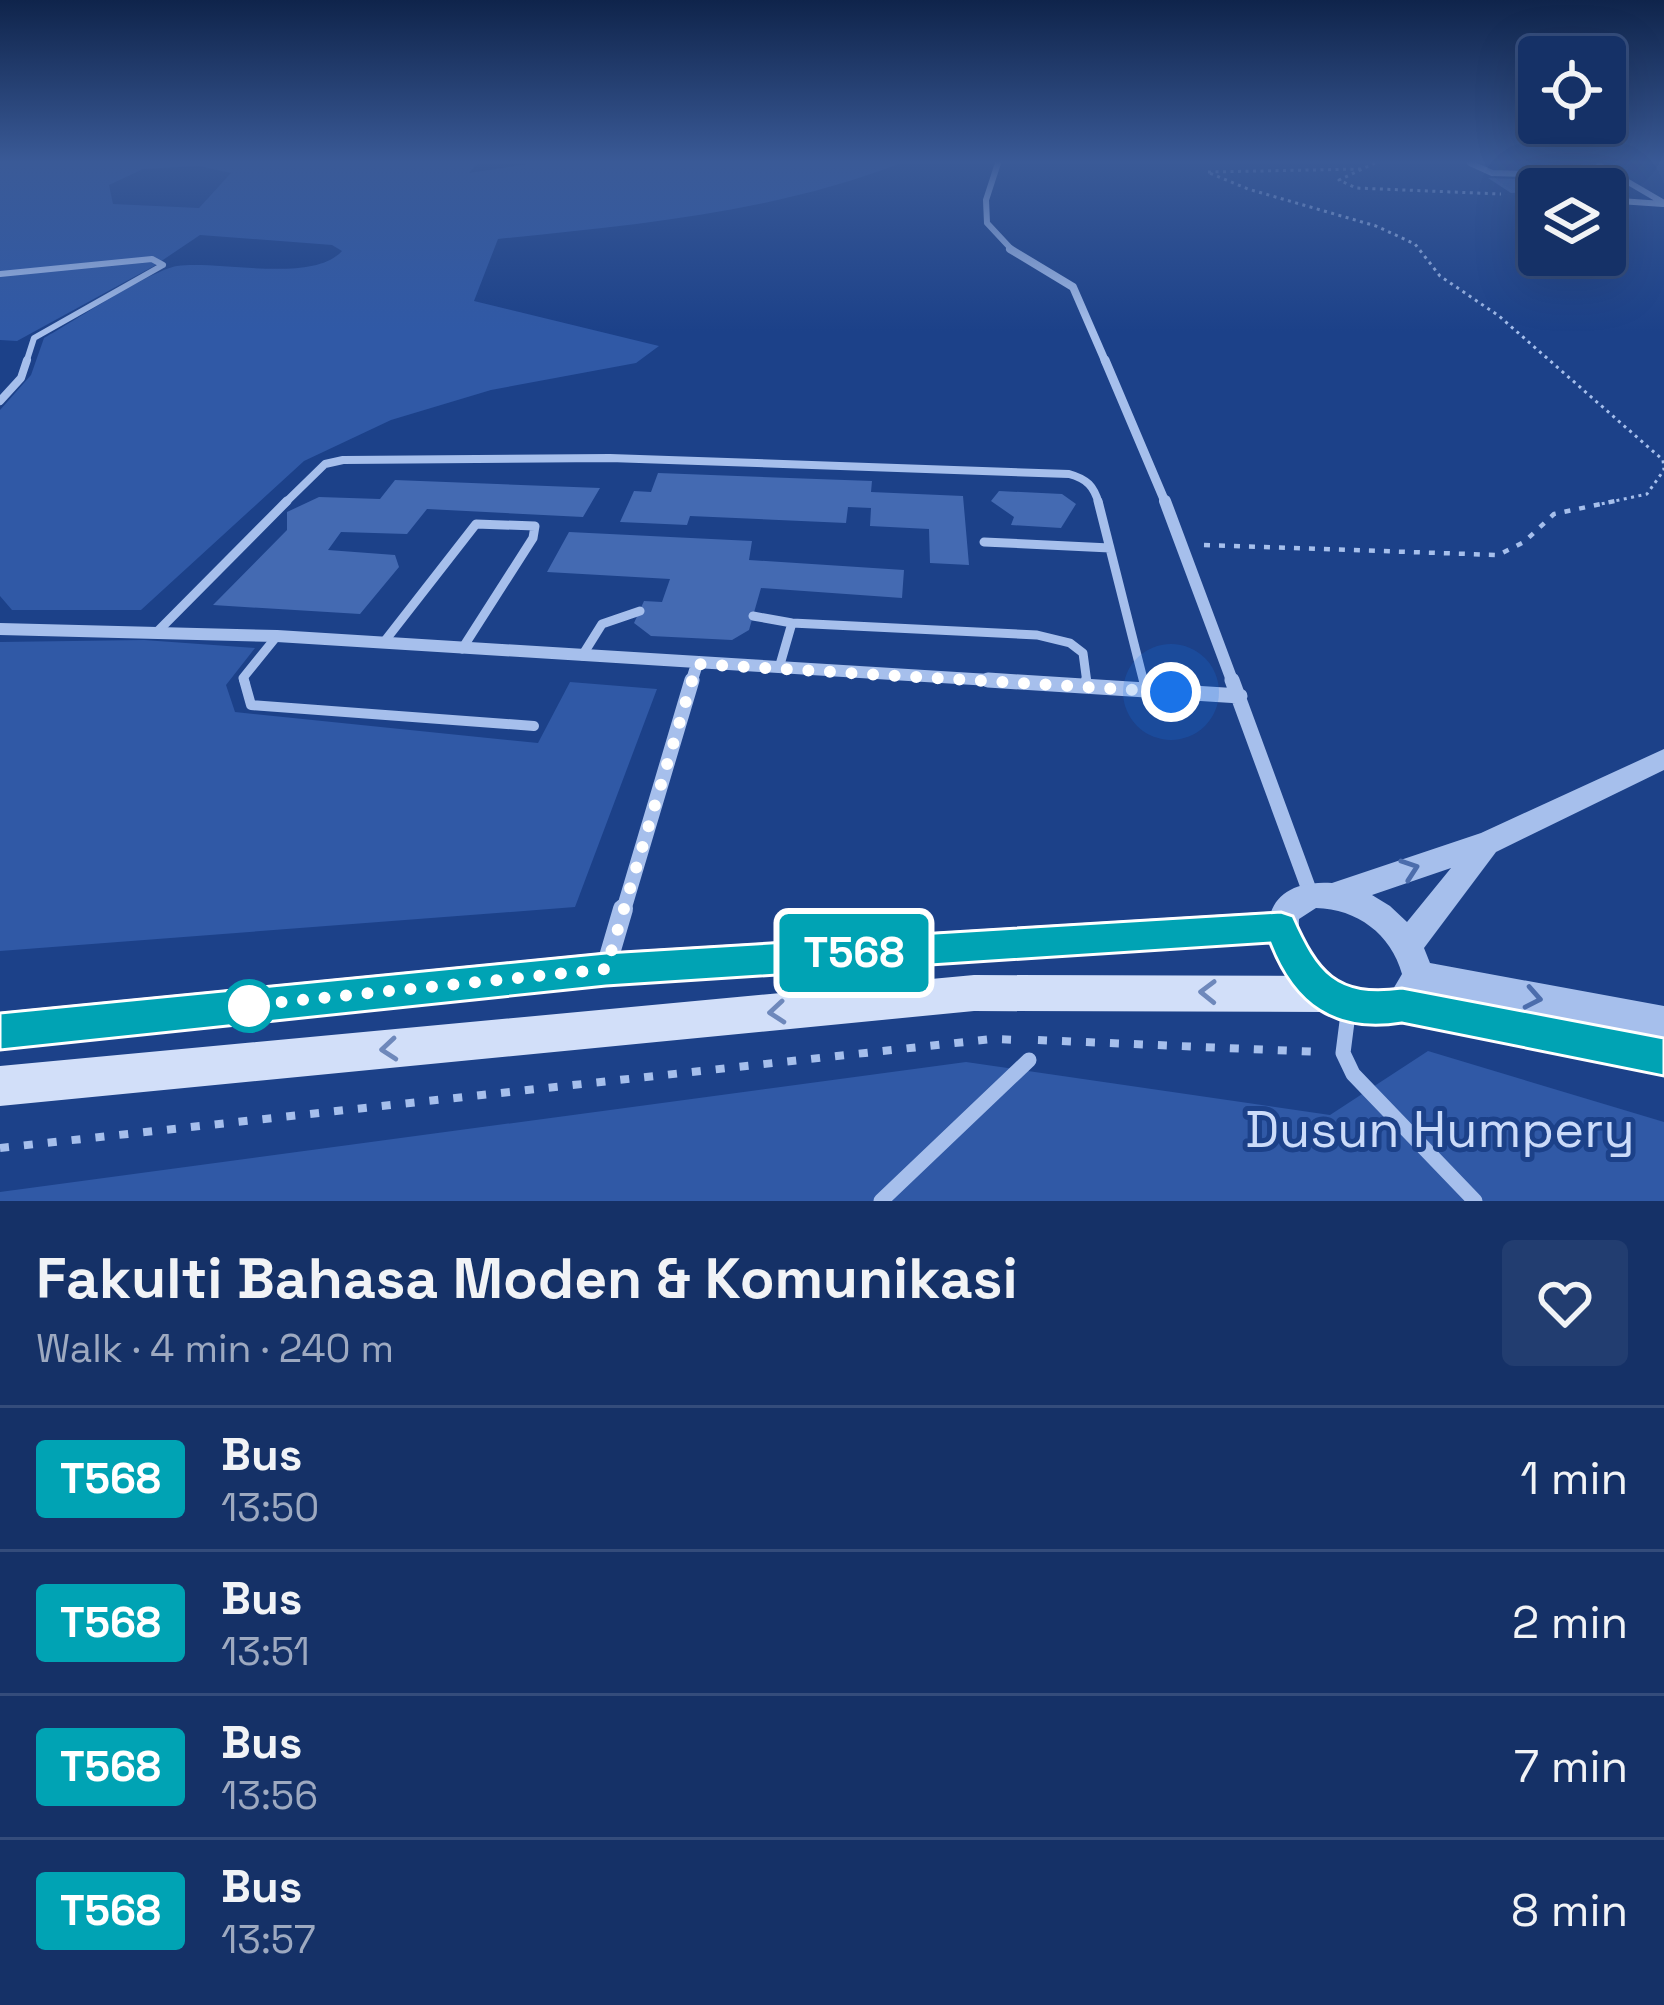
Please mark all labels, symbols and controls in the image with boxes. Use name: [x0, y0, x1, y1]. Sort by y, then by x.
map controls: [1518, 36, 1626, 276]
button: locate: [1518, 36, 1626, 144]
button: layers: [1518, 168, 1626, 276]
your location: [1141, 662, 1201, 722]
one-way arrow: [1399, 858, 1420, 883]
line badge: T568: [770, 914, 938, 992]
text: T568: [803, 926, 905, 979]
one-way arrow: [1198, 979, 1217, 1005]
unlabelled marker: [224, 981, 274, 1031]
one-way arrow: [1522, 984, 1542, 1009]
one-way arrow: [767, 999, 786, 1024]
one-way arrow: [379, 1036, 398, 1061]
park label: Dusun Humpery: [1245, 1097, 1635, 1162]
button: heart: [1502, 1240, 1628, 1366]
text: Fakulti Bahasa Moden & Komunikasi: [36, 1242, 1018, 1315]
text: Walk · 4 min · 240 m: [36, 1324, 394, 1373]
text: Bus: [221, 1426, 302, 1483]
text: 1 min: [1520, 1450, 1628, 1507]
text: T568: [60, 1452, 161, 1505]
text: 13:50: [221, 1483, 319, 1532]
text: Bus: [221, 1570, 302, 1627]
text: 2 min: [1512, 1594, 1628, 1651]
text: T568: [60, 1596, 161, 1649]
text: 13:51: [221, 1627, 310, 1676]
text: Bus: [221, 1714, 302, 1771]
text: 7 min: [1514, 1738, 1628, 1795]
text: T568: [60, 1740, 161, 1793]
text: 13:56: [221, 1771, 318, 1820]
text: Bus: [221, 1858, 302, 1915]
text: 8 min: [1511, 1882, 1628, 1939]
text: T568: [60, 1884, 161, 1937]
text: 13:57: [221, 1915, 316, 1964]

